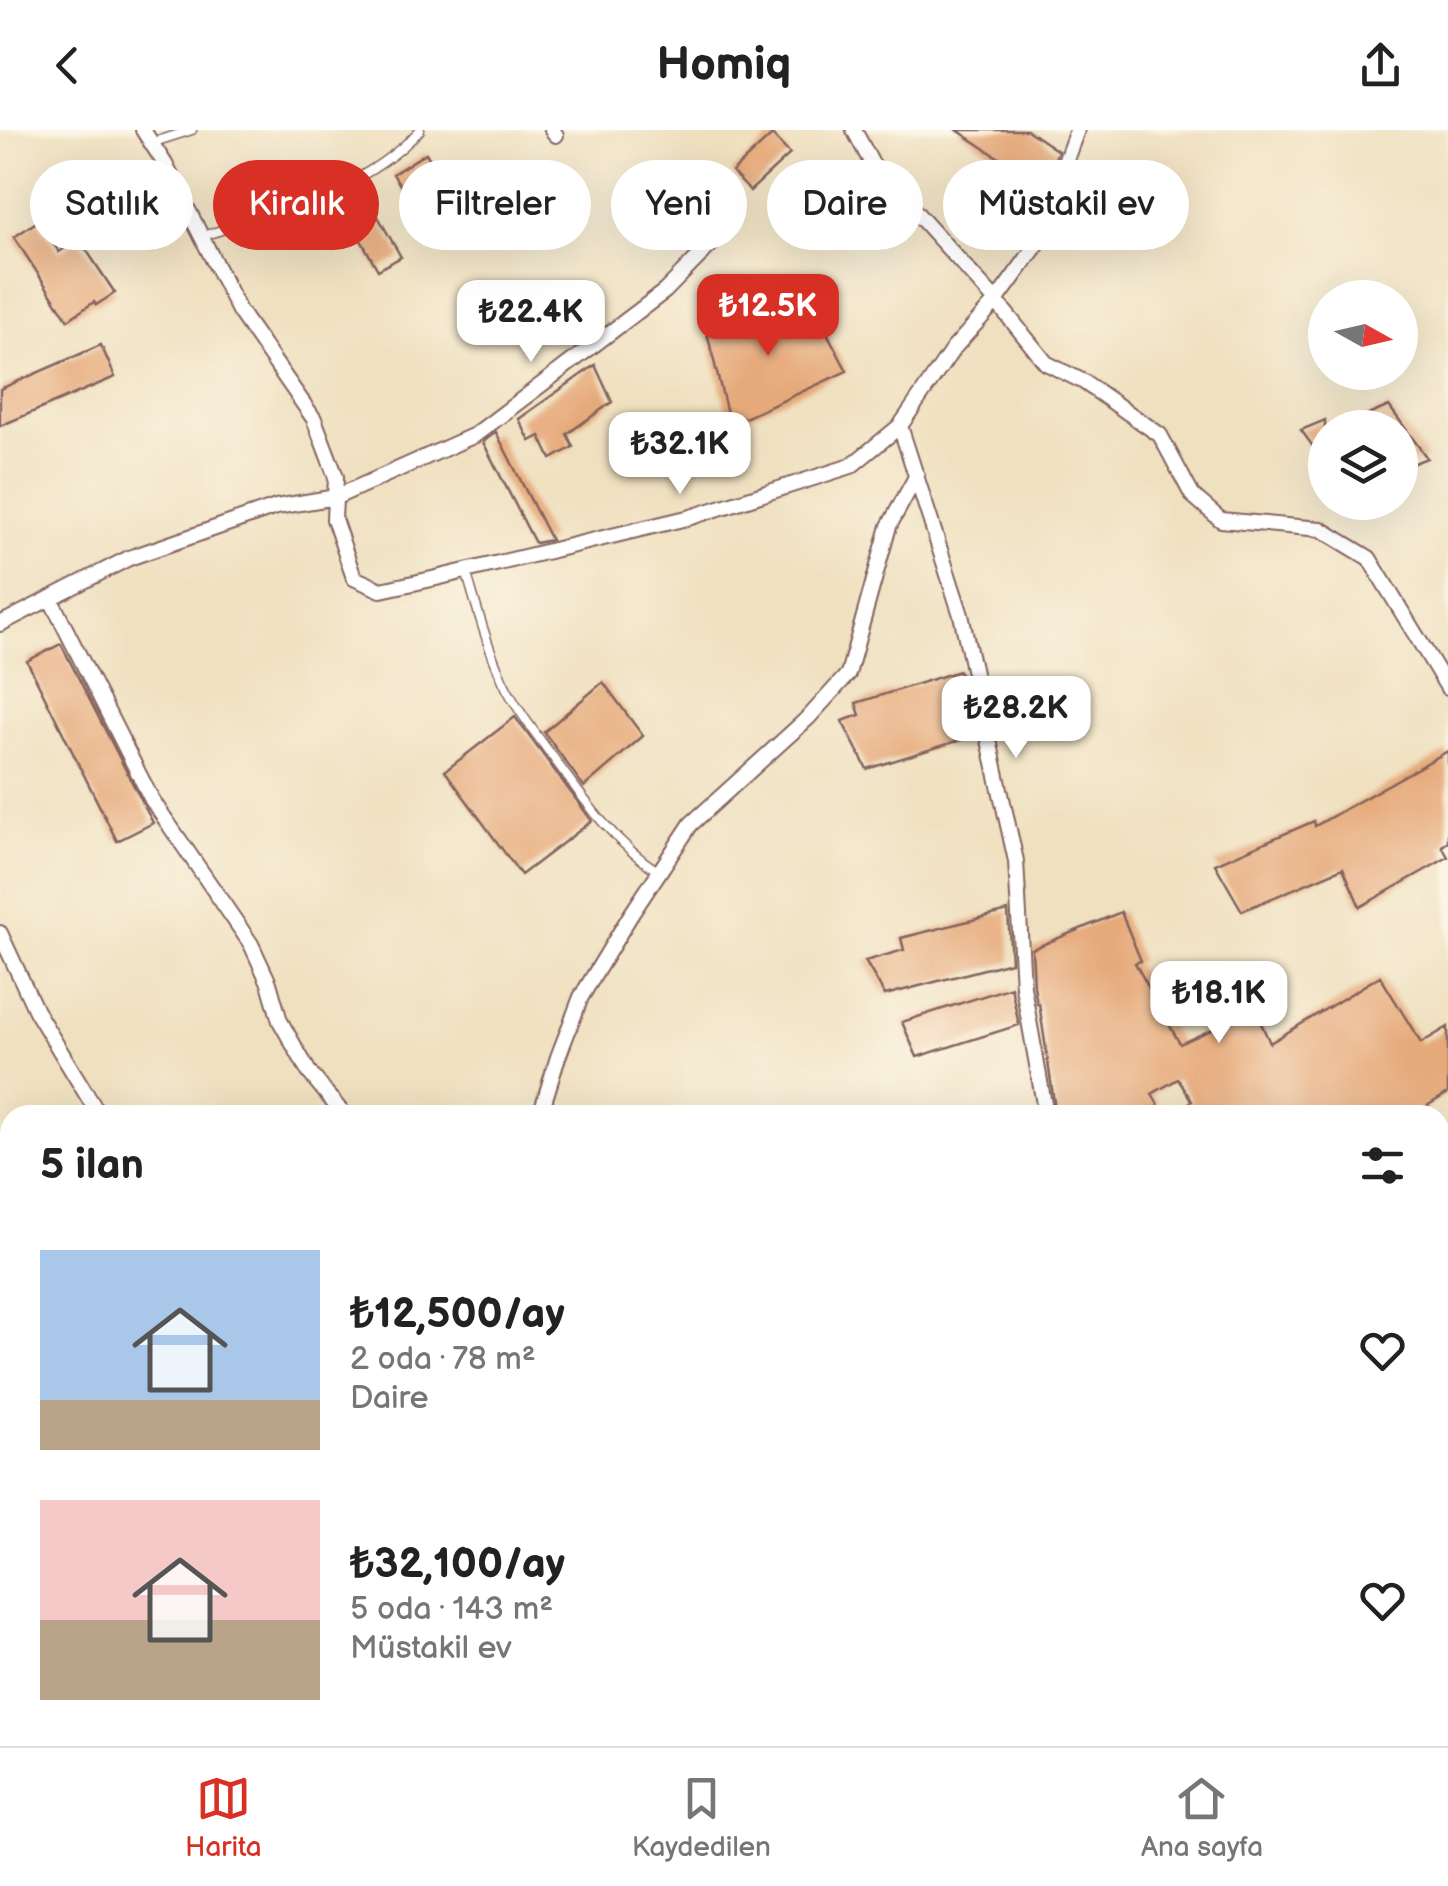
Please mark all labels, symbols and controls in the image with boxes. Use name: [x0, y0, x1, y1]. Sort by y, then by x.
icon: back: [40, 38, 95, 93]
text: Homiq: [657, 38, 791, 93]
icon: share: [1353, 38, 1408, 93]
chip: Satılık: [30, 160, 193, 250]
chip: Kiralık: [213, 160, 379, 250]
chip: Filtreler: [399, 160, 591, 250]
chip: Yeni: [611, 160, 747, 250]
chip: Daire: [767, 160, 923, 250]
chip: Müstakil ev: [943, 160, 1189, 250]
pin: ₺12.5K: [687, 274, 849, 359]
pin: ₺22.4K: [450, 280, 612, 365]
north arrow: [1308, 280, 1418, 390]
map controls: [1308, 280, 1418, 520]
text: ₺12.5K: [719, 287, 817, 326]
text: ₺22.4K: [479, 293, 583, 332]
button: layers: [1308, 410, 1418, 520]
pin: ₺32.1K: [599, 412, 761, 497]
text: ₺32.1K: [631, 425, 729, 464]
pin: ₺28.2K: [935, 676, 1097, 761]
text: ₺28.2K: [964, 689, 1068, 728]
pin: ₺18.1K: [1138, 961, 1300, 1046]
text: ₺18.1K: [1172, 974, 1266, 1013]
icon: filters: [1355, 1138, 1410, 1193]
text: 5 ilan: [40, 1140, 144, 1191]
text: ₺12,500/ay: [350, 1289, 565, 1340]
icon: home: [120, 1290, 240, 1410]
icon: heart: [1355, 1323, 1410, 1378]
text: 2 oda · 78 m²: [350, 1340, 535, 1379]
text: Daire: [350, 1379, 428, 1418]
text: ₺32,100/ay: [350, 1539, 565, 1590]
icon: home: [120, 1540, 240, 1660]
icon: heart: [1355, 1573, 1410, 1628]
text: 5 oda · 143 m²: [350, 1590, 553, 1629]
text: Müstakil ev: [350, 1629, 512, 1668]
tab: Harita: [185, 1771, 262, 1864]
tab: Kaydedilen: [632, 1771, 771, 1864]
tab: Ana sayfa: [1141, 1771, 1263, 1864]

